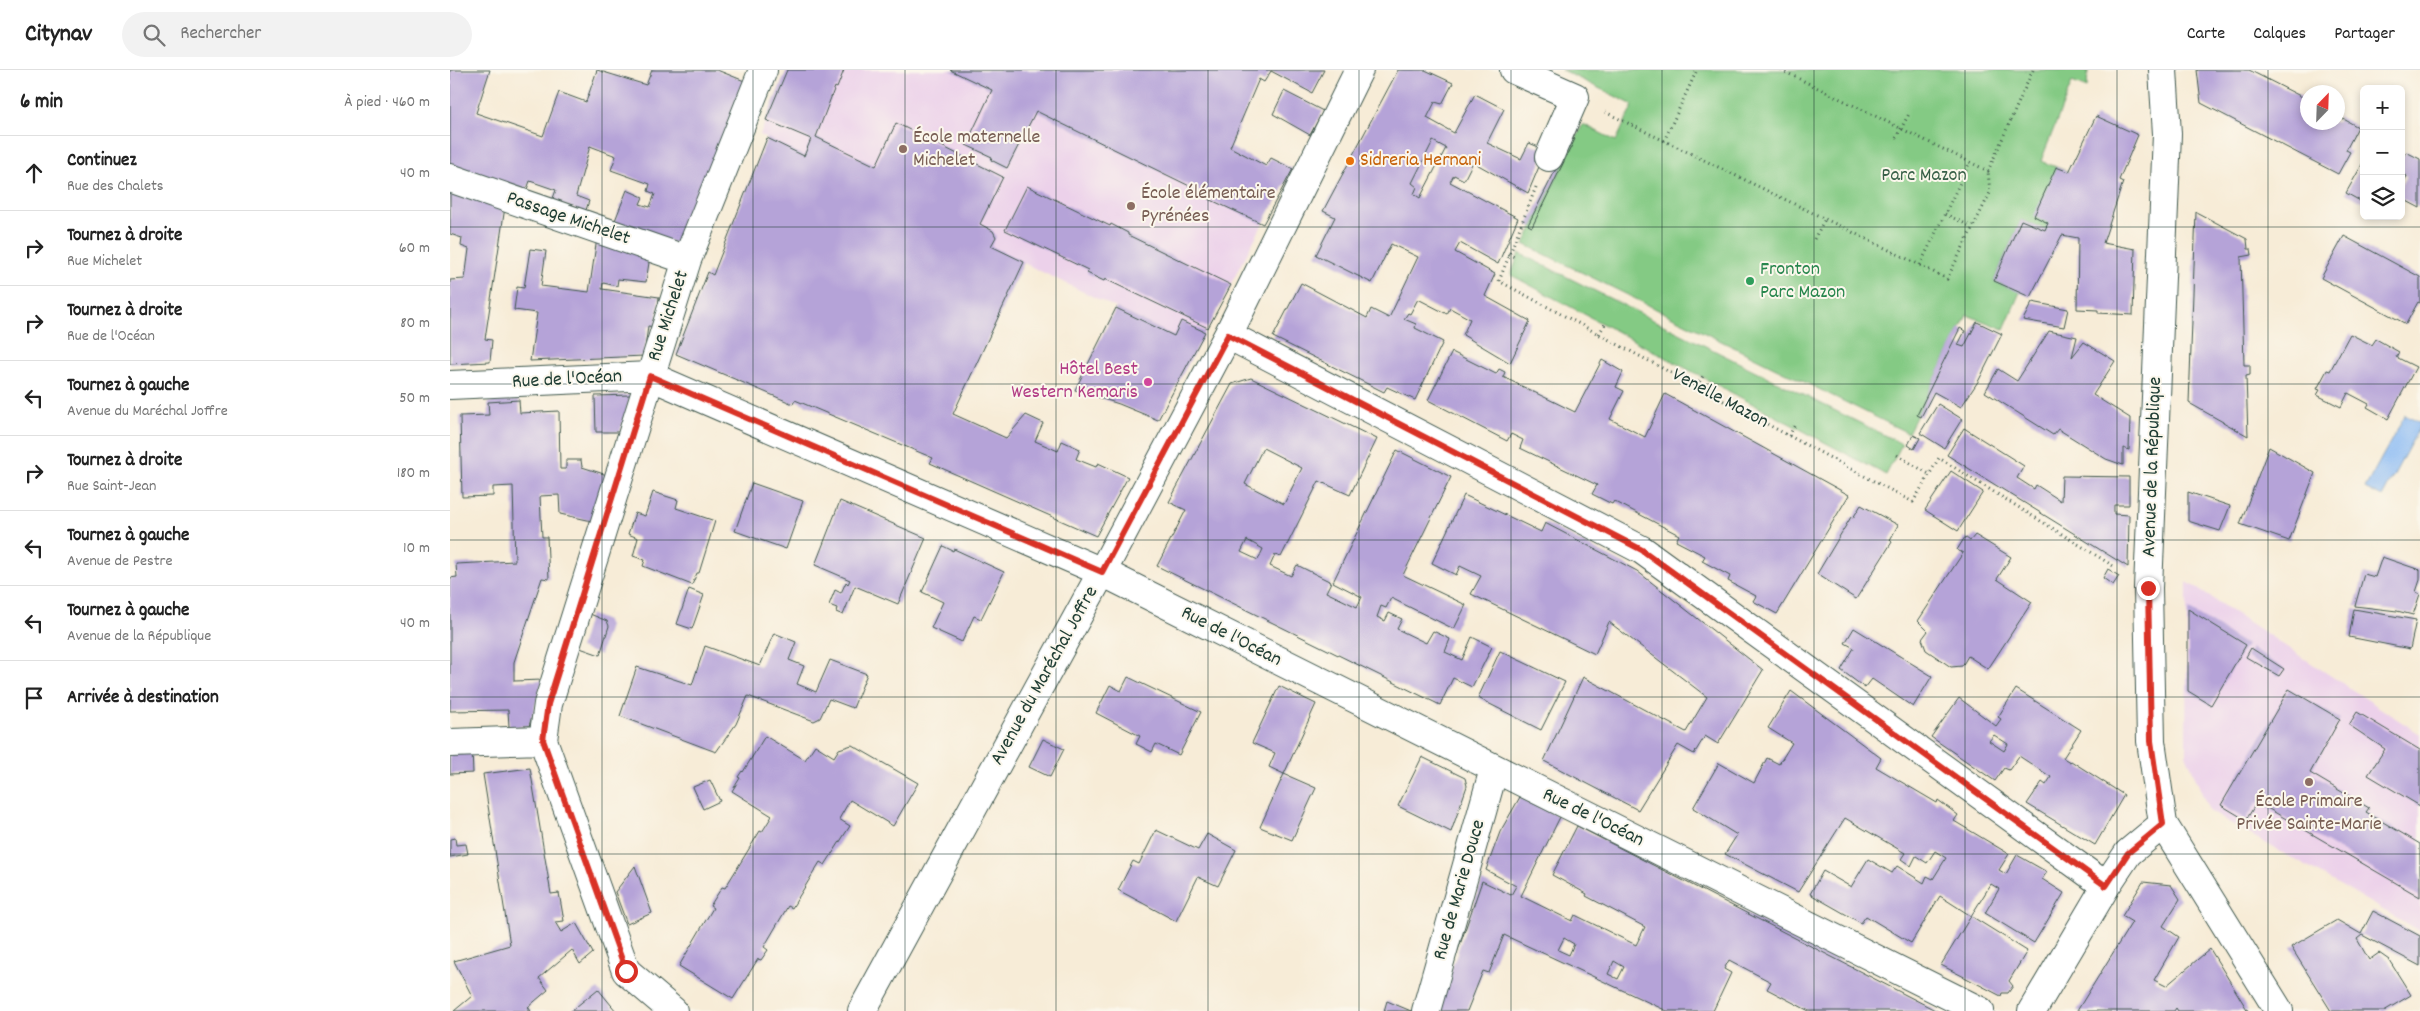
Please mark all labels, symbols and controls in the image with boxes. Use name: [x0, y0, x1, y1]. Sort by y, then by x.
search box: [122, 12, 472, 57]
text: Citynav: [25, 18, 92, 52]
icon: search: [140, 21, 168, 49]
text: Rechercher: [180, 21, 261, 48]
text: Carte: [2187, 22, 2225, 47]
text: Calques: [2253, 22, 2306, 47]
text: Partager: [2334, 22, 2395, 47]
north arrow: [2300, 85, 2345, 130]
map controls: [2360, 85, 2405, 220]
button: +: [2360, 85, 2405, 130]
text: 6 min: [20, 88, 63, 118]
text: À pied · 460 m: [344, 91, 430, 114]
place label: École maternelle Michelet: [913, 124, 1040, 175]
button: −: [2360, 130, 2405, 175]
marker: École maternelle Michelet: [897, 143, 909, 155]
place label: Sidreria Hernani: [1360, 147, 1481, 175]
text: Continuez: [67, 148, 137, 175]
marker: Sidreria Hernani: [1344, 155, 1356, 167]
icon: ahead: [20, 159, 48, 187]
text: 40 m: [400, 162, 430, 185]
park label: Parc Mazon: [1881, 162, 1967, 190]
text: Rue des Chalets: [67, 175, 164, 198]
button: layers: [2360, 175, 2405, 220]
place label: École élémentaire Pyrénées: [1141, 180, 1276, 231]
street label: Passage Michelet: [502, 185, 634, 253]
marker: École élémentaire Pyrénées: [1125, 200, 1137, 212]
text: Tournez à droite: [67, 223, 182, 250]
icon: right: [20, 234, 48, 262]
text: 60 m: [399, 237, 430, 260]
text: Rue Michelet: [67, 250, 142, 273]
place label: Fronton Parc Mazon: [1760, 256, 1845, 307]
street label: Rue Michelet: [641, 267, 697, 365]
marker: Fronton Parc Mazon: [1744, 275, 1756, 287]
text: Tournez à droite: [67, 298, 182, 325]
icon: right: [20, 309, 48, 337]
text: 80 m: [400, 312, 430, 335]
text: Rue de l'Océan: [67, 325, 155, 348]
place label: Hôtel Best Western Kemaris: [1011, 356, 1138, 407]
street label: Venelle Mazon: [1667, 362, 1773, 436]
street label: Rue de l'Océan: [511, 363, 623, 397]
text: Tournez à gauche: [67, 373, 189, 400]
marker: Hôtel Best Western Kemaris: [1142, 376, 1154, 388]
street label: Avenue de la République: [2136, 376, 2170, 558]
icon: left: [20, 384, 48, 412]
text: 50 m: [399, 387, 430, 410]
text: Avenue du Maréchal Joffre: [67, 400, 228, 423]
text: Tournez à droite: [67, 448, 182, 475]
icon: right: [20, 459, 48, 487]
text: 180 m: [397, 462, 430, 485]
text: Rue Saint-Jean: [67, 475, 156, 498]
text: Tournez à gauche: [67, 523, 189, 550]
icon: left: [20, 534, 48, 562]
text: 10 m: [403, 537, 430, 560]
text: Avenue de Pestre: [67, 550, 173, 573]
route end: [2137, 577, 2160, 600]
street label: Avenue du Maréchal Joffre: [984, 581, 1106, 771]
text: Tournez à gauche: [67, 598, 189, 625]
street label: Rue de l'Océan: [1176, 600, 1286, 674]
icon: left: [20, 609, 48, 637]
text: 40 m: [400, 612, 430, 635]
text: Avenue de la République: [67, 625, 211, 648]
icon: arrive: [20, 684, 48, 712]
text: Arrivée à destination: [67, 685, 219, 712]
marker: École Primaire Privée Sainte-Marie: [2303, 776, 2315, 788]
street label: Rue de l'Océan: [1537, 781, 1649, 855]
place label: École Primaire Privée Sainte-Marie: [2236, 788, 2382, 839]
street label: Rue de Marie Douce: [1427, 816, 1493, 963]
route start: [615, 960, 638, 983]

